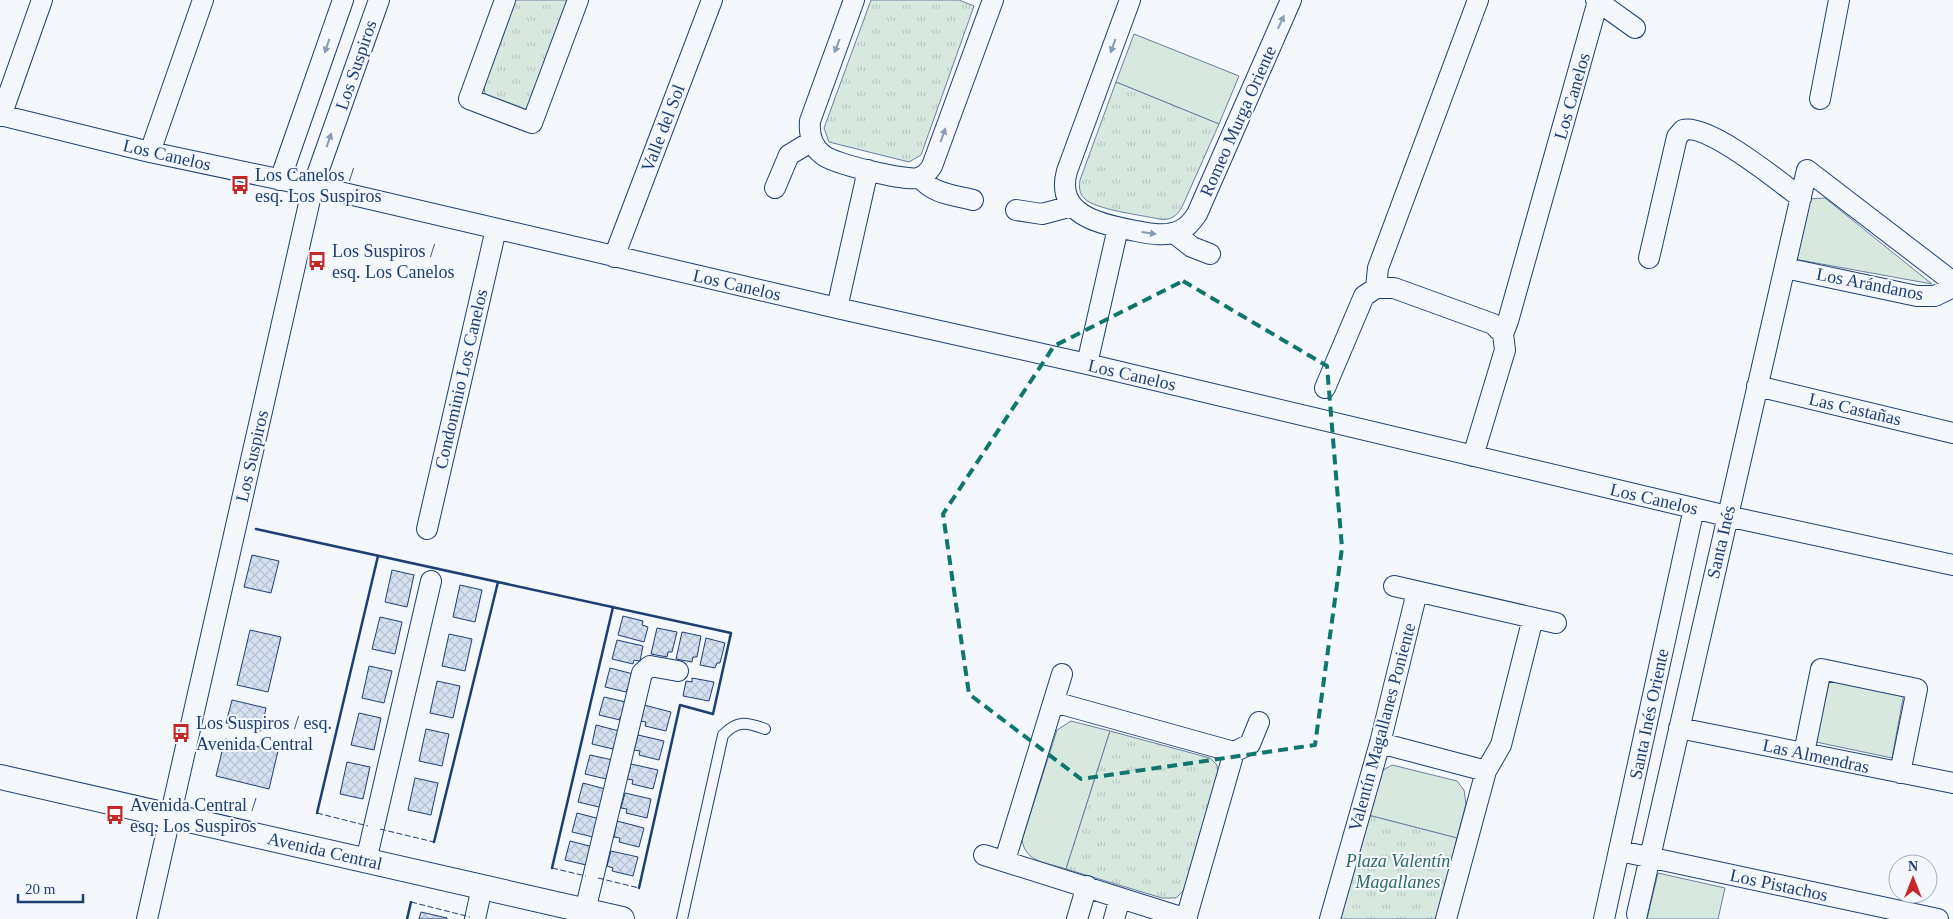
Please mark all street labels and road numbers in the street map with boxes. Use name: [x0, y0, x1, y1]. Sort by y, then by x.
street label: Los Suspiros: [331, 18, 381, 112]
street label: Romeo Murga Oriente: [1196, 43, 1280, 199]
street label: Los Canelos: [1550, 50, 1594, 142]
street label: Valle del Sol: [637, 81, 689, 175]
street label: Los Canelos: [121, 135, 213, 175]
street label: Los Arándanos: [1815, 264, 1925, 304]
street label: Los Canelos: [691, 265, 783, 305]
street label: Condominio Los Canelos: [431, 287, 491, 471]
street label: Los Canelos: [1086, 355, 1178, 395]
street label: Las Castañas: [1807, 389, 1903, 429]
street label: Los Suspiros: [232, 408, 272, 504]
street label: Los Canelos: [1608, 479, 1700, 519]
street label: Santa Inés: [1703, 503, 1739, 581]
street label: Valentín Magallanes Poniente: [1345, 621, 1419, 833]
street label: Santa Inés Oriente: [1625, 647, 1673, 781]
street label: Las Almendras: [1761, 735, 1871, 777]
street label: Avenida Central: [266, 828, 384, 874]
street label: Los Pistachos: [1728, 865, 1830, 905]

